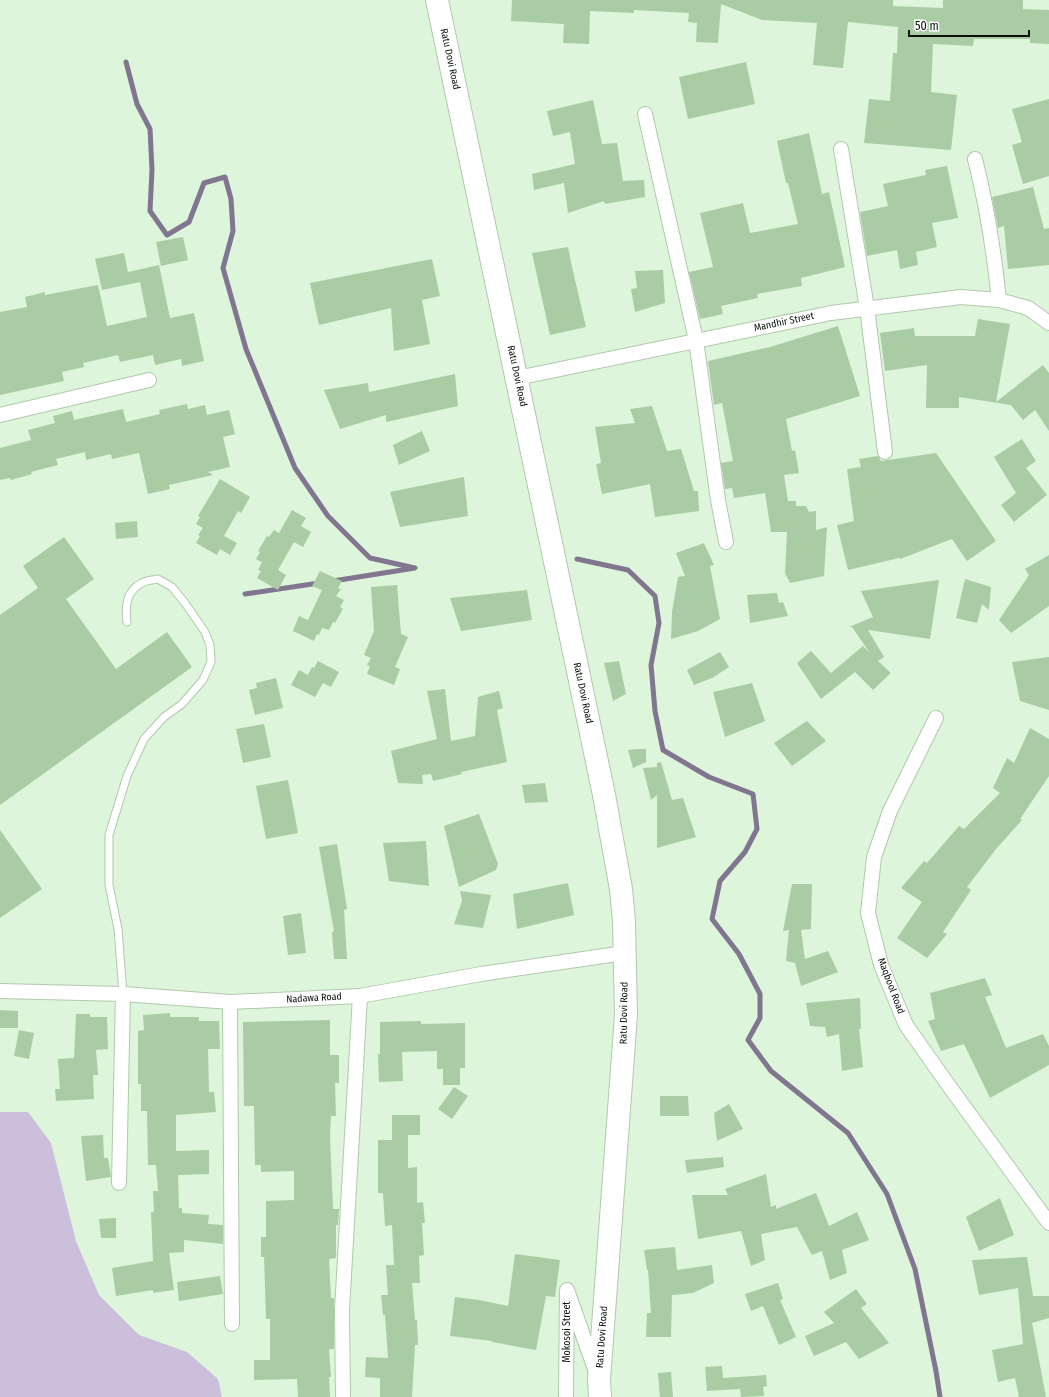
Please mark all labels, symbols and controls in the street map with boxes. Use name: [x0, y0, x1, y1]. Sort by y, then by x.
scale bar: [909, 12, 1029, 38]
text: 50 m: [915, 19, 939, 33]
street label: Ratu Dovi Road: [438, 27, 462, 91]
street label: Mandhir Street: [753, 310, 816, 334]
street label: Ratu Dovi Road: [505, 344, 529, 408]
street label: Ratu Dovi Road: [571, 661, 595, 725]
street label: Maqbool Road: [875, 956, 907, 1016]
street label: Ratu Dovi Road: [617, 982, 631, 1044]
street label: Nadawa Road: [286, 991, 342, 1005]
street label: Mokosoi Street: [561, 1301, 573, 1363]
street label: Ratu Dovi Road: [594, 1306, 610, 1368]

